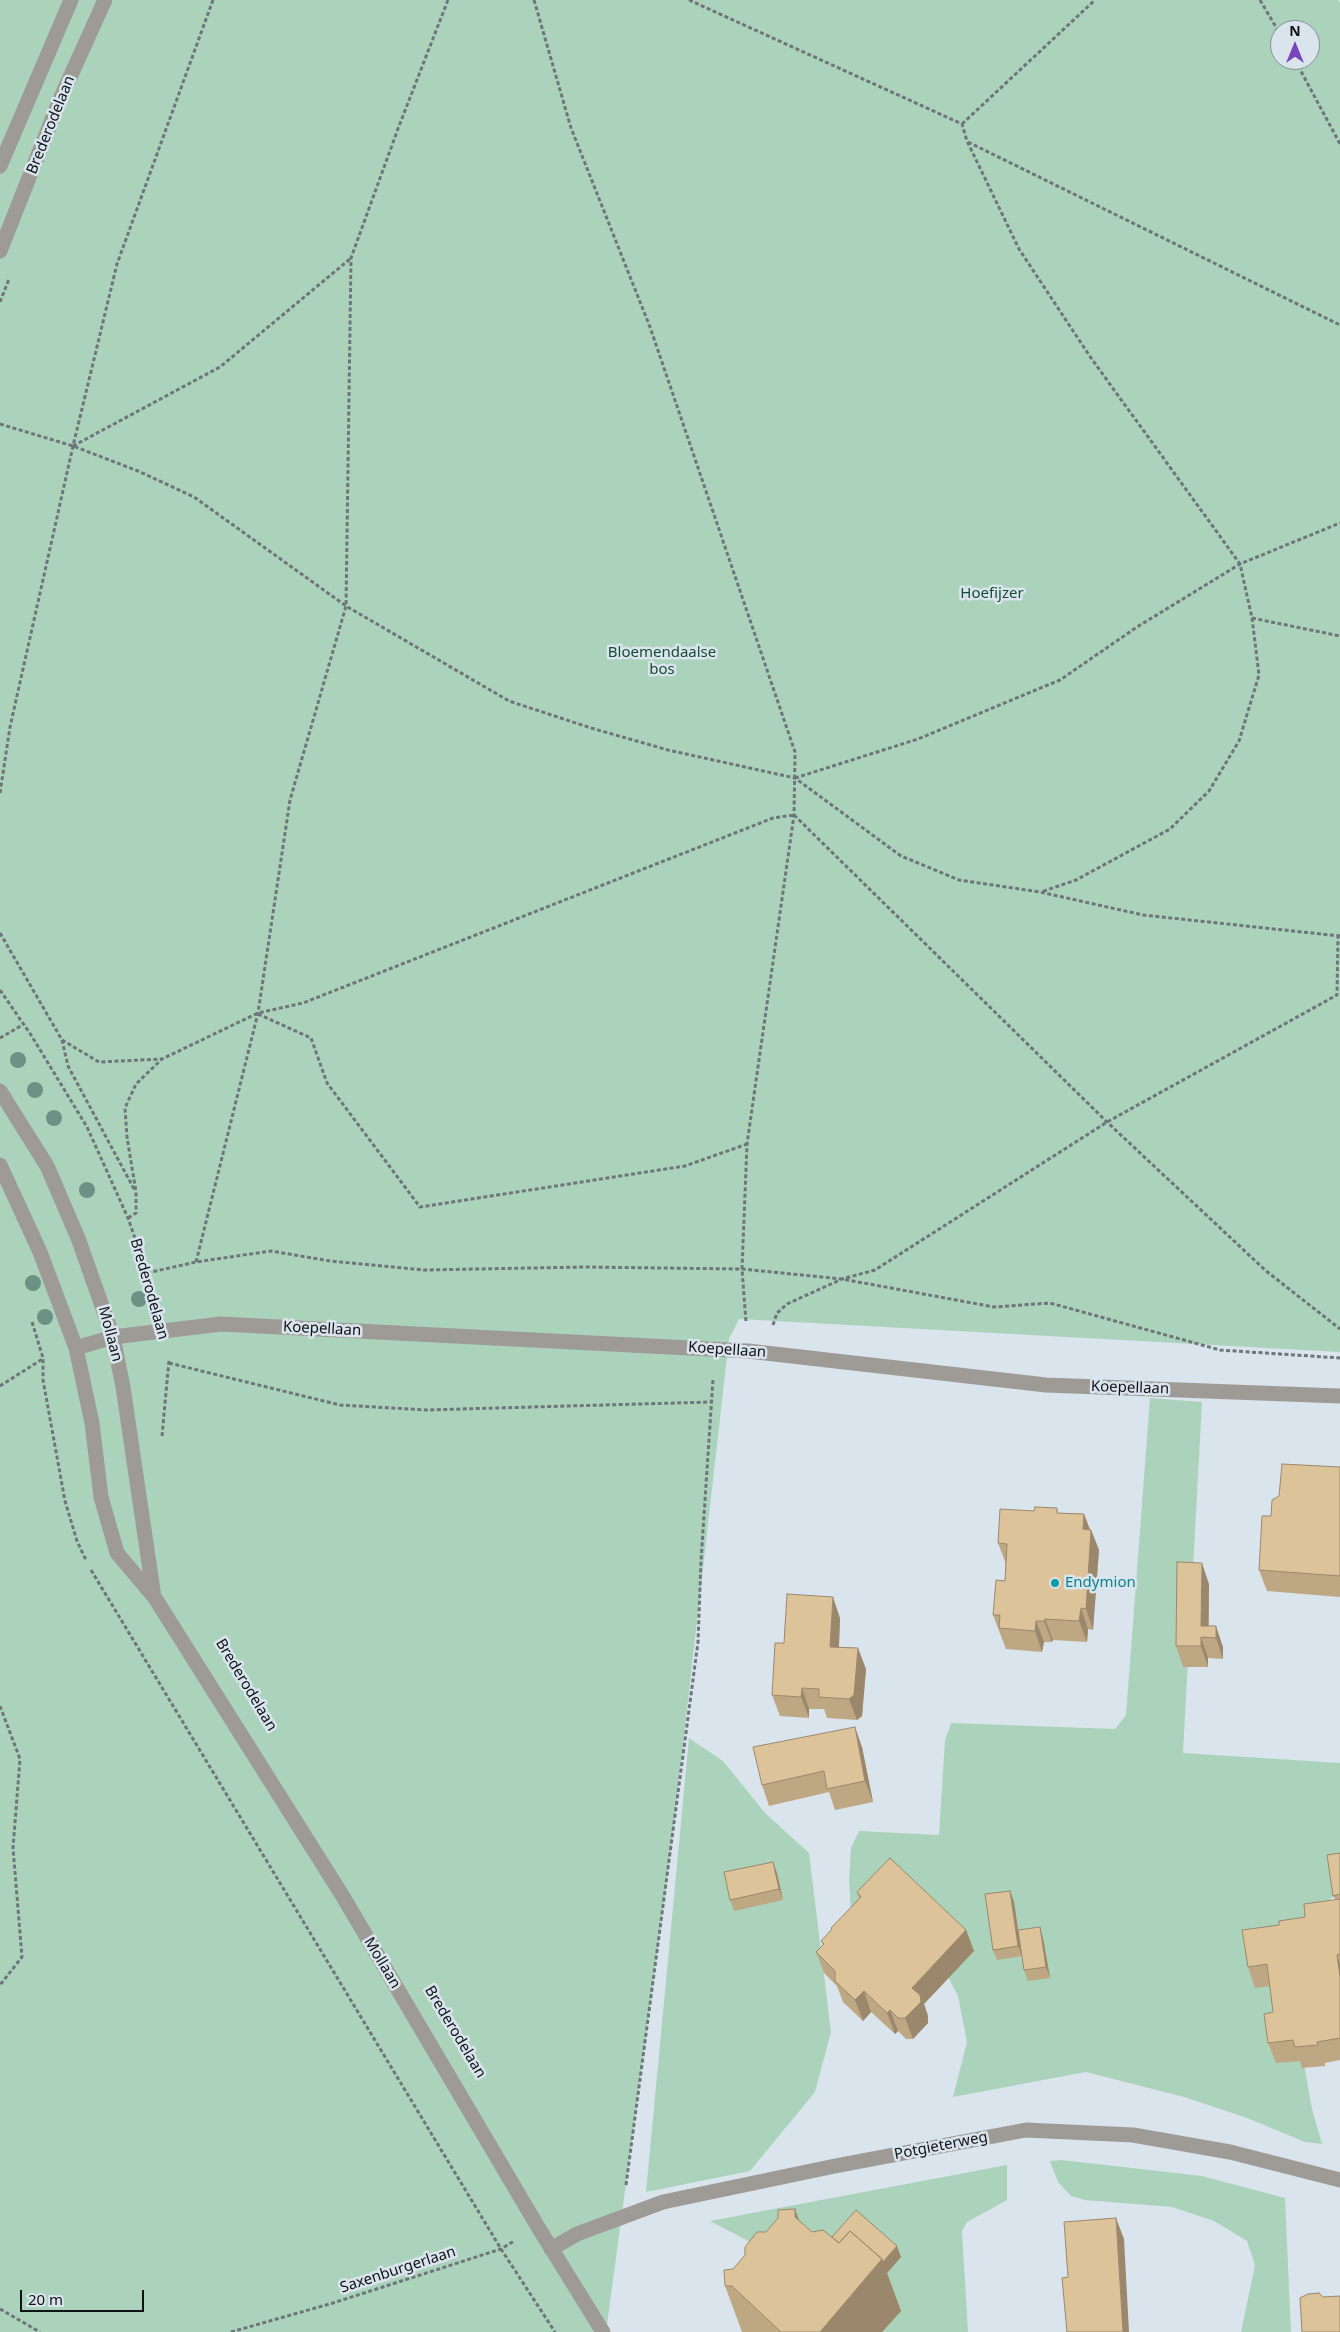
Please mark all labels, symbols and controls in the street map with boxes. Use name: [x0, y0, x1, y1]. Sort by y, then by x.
north arrow: [1270, 20, 1320, 70]
text: N: [1289, 21, 1301, 40]
street label: Brederodelaan: [23, 73, 79, 177]
park label: Hoefijzer: [960, 585, 1024, 603]
park label: Bloemendaalse bos: [608, 644, 716, 679]
street label: Brederodelaan: [126, 1236, 172, 1342]
street label: Mollaan: [94, 1304, 126, 1364]
street label: Koepellaan: [282, 1318, 362, 1340]
street label: Koepellaan: [687, 1338, 767, 1362]
street label: Koepellaan: [1091, 1378, 1169, 1398]
place label: Endymion: [1065, 1574, 1136, 1592]
marker: Endymion: [1049, 1577, 1061, 1589]
street label: Brederodelaan: [211, 1636, 281, 1734]
street label: Mollaan: [360, 1934, 404, 1992]
street label: Brederodelaan: [420, 1983, 490, 2081]
street label: Potgieterweg: [893, 2128, 989, 2164]
street label: Saxenburgerlaan: [338, 2243, 458, 2297]
scale bar: [22, 2280, 146, 2312]
text: 20 m: [28, 2289, 63, 2309]

